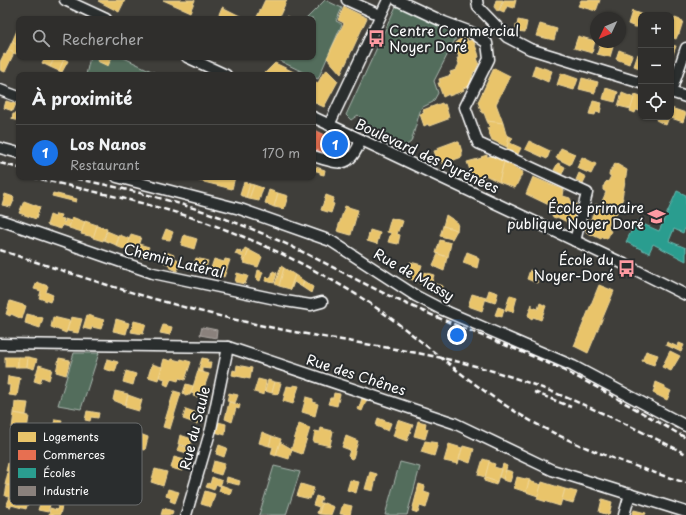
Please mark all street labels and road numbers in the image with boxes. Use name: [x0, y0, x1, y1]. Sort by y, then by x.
street label: Boulevard des Pyrénées: [352, 113, 503, 198]
street label: Chemin Latéral: [122, 238, 226, 283]
street label: Rue de Massy: [370, 243, 459, 306]
street label: Rue des Chênes: [304, 349, 409, 401]
street label: Rue du Saule: [174, 384, 215, 472]

